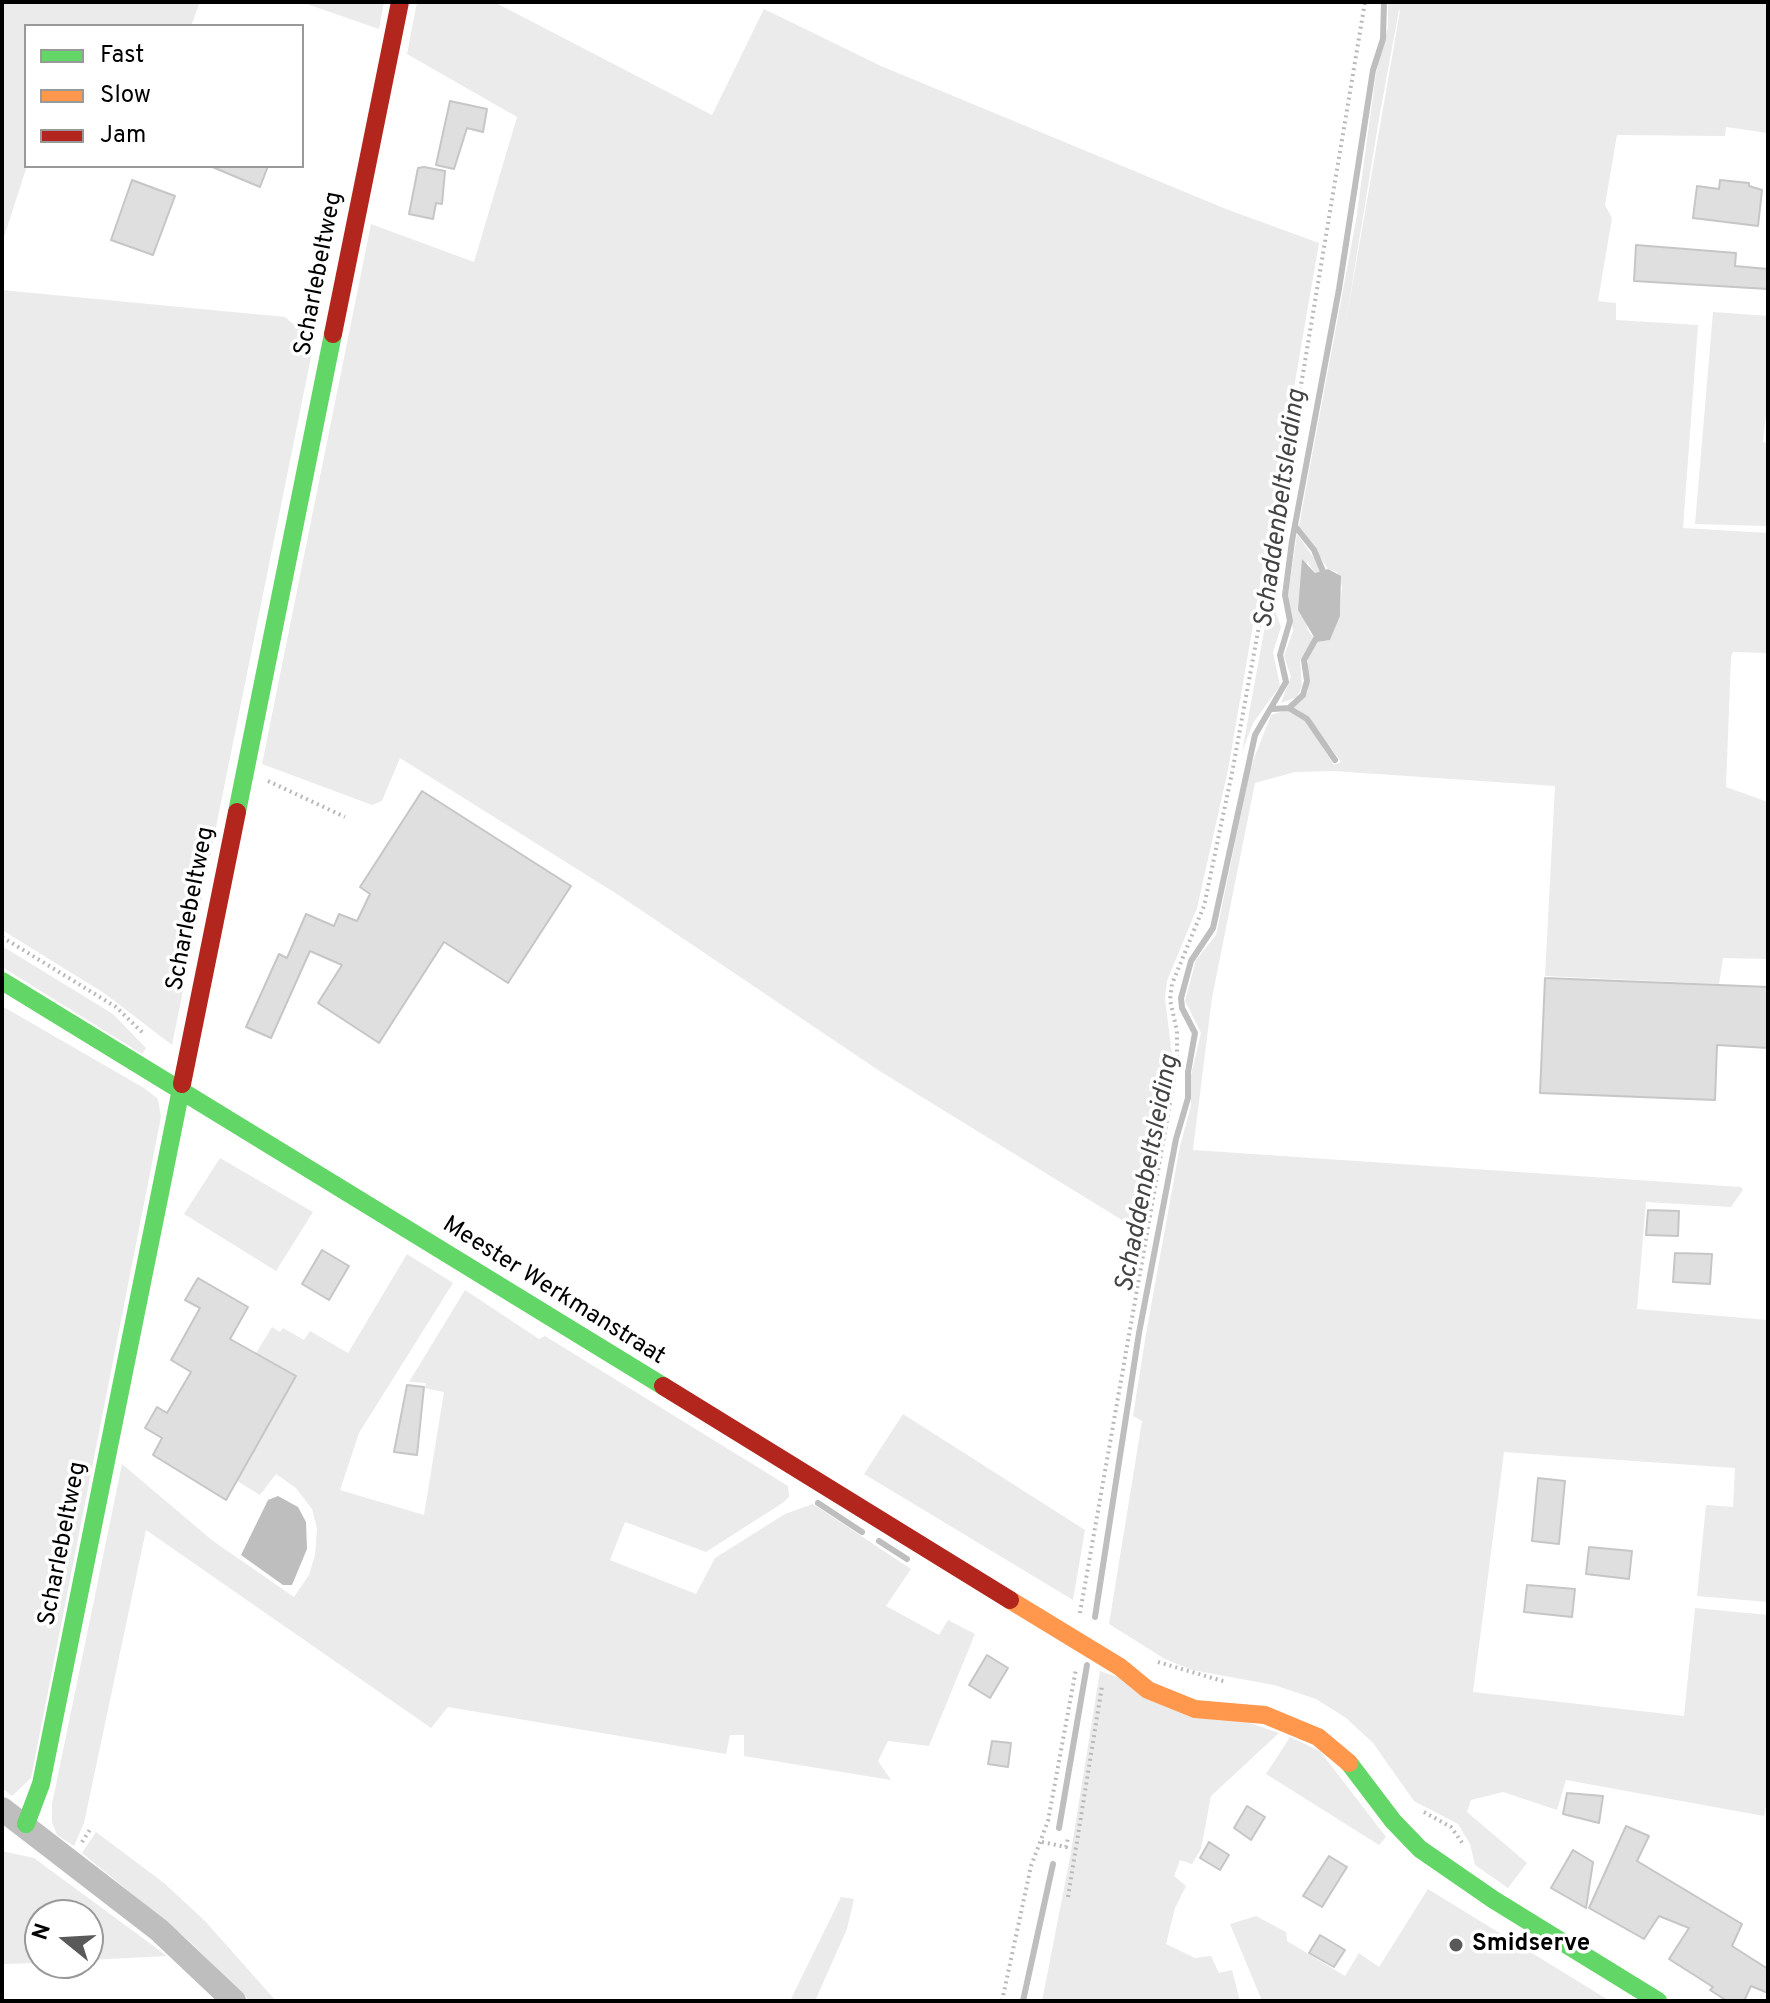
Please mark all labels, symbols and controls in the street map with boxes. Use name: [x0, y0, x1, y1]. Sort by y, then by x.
legend: [24, 24, 304, 168]
text: Fast: [100, 41, 144, 71]
text: Slow: [100, 81, 151, 111]
text: Jam: [100, 121, 146, 151]
street label: Scharlebeltweg: [290, 190, 350, 358]
water label: Schaddenbeltsleiding: [1250, 388, 1314, 630]
street label: Scharlebeltweg: [162, 825, 222, 993]
water label: Schaddenbeltsleiding: [1111, 1053, 1187, 1295]
street label: Meester Werkmanstraat: [436, 1212, 670, 1372]
street label: Scharlebeltweg: [34, 1460, 94, 1628]
north arrow: [24, 1899, 104, 1979]
text: N: [27, 1920, 58, 1944]
place label: Smidserve: [1472, 1931, 1590, 1959]
marker: Smidserve: [1447, 1936, 1465, 1954]

